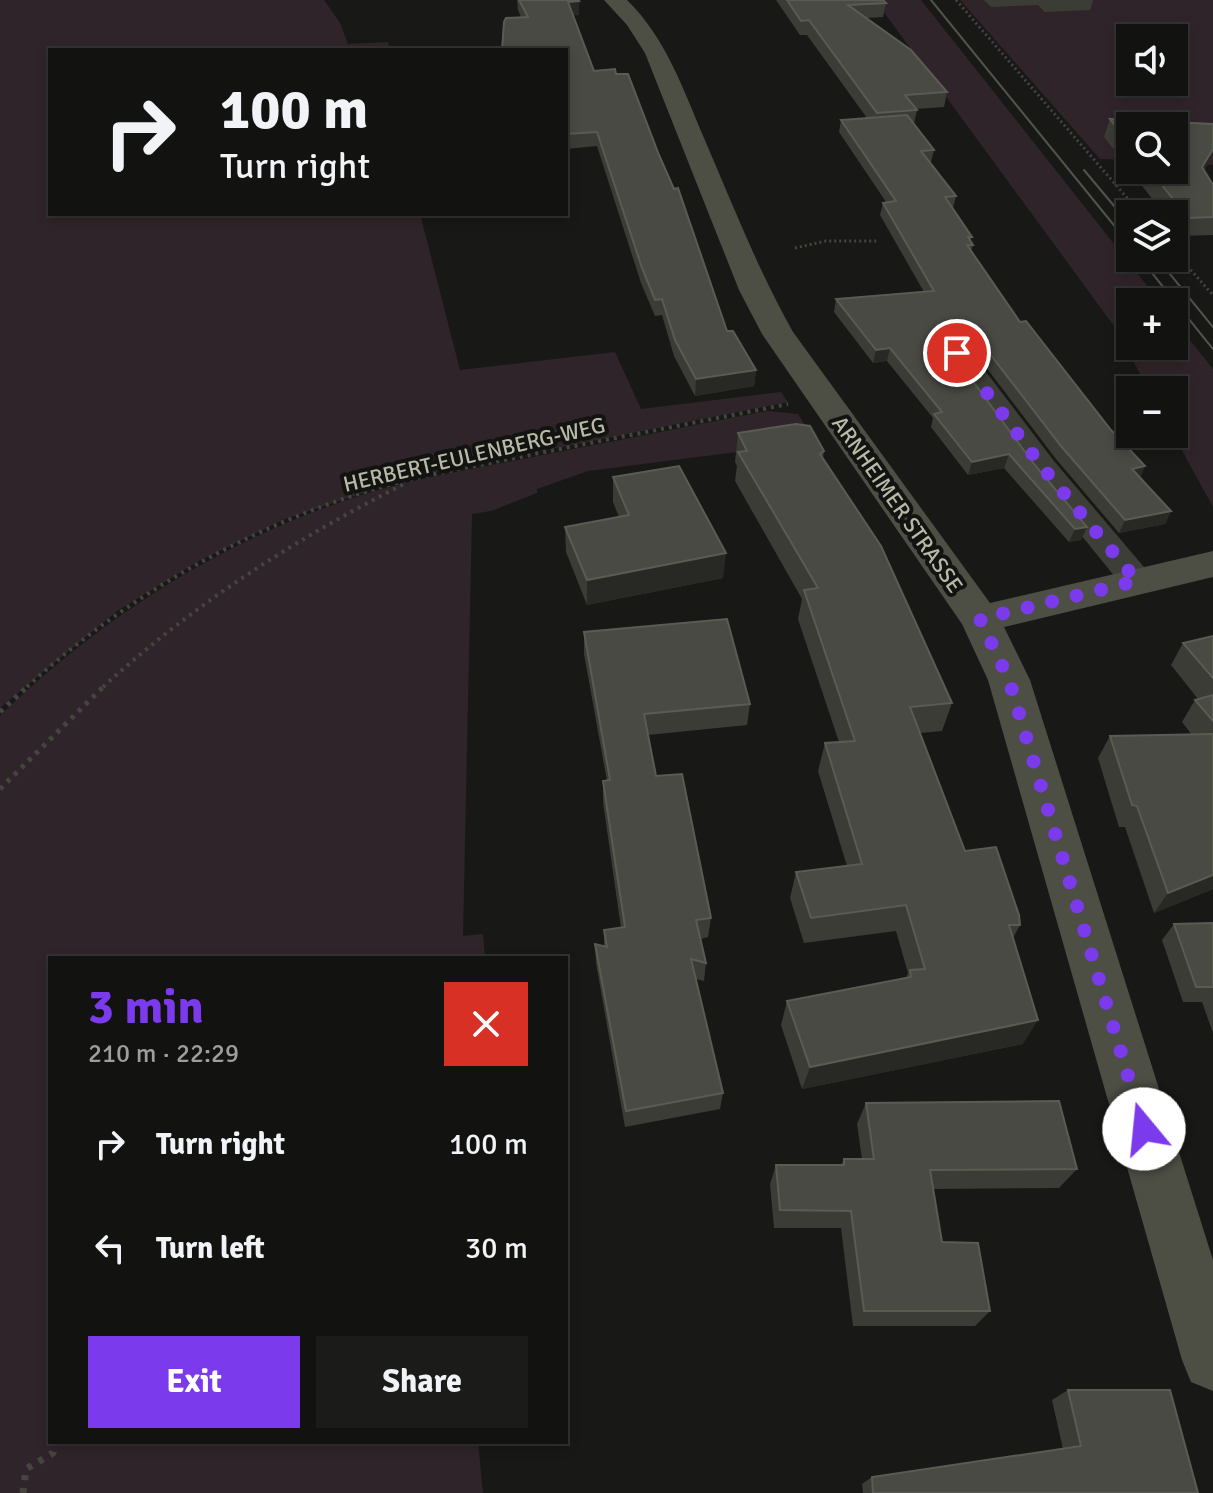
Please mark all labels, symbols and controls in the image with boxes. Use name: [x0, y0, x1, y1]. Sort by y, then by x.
map controls: [1116, 24, 1188, 448]
button: sound: [1116, 24, 1188, 96]
text: 100 m: [220, 75, 368, 144]
icon: right: [88, 80, 192, 184]
button: search: [1116, 112, 1188, 184]
text: Turn right: [220, 144, 370, 189]
button: layers: [1116, 200, 1188, 272]
button: +: [1116, 288, 1188, 360]
pin: [923, 319, 991, 387]
icon: arrive: [935, 331, 979, 375]
button: −: [1116, 376, 1188, 448]
street label: HERBERT-EULENBERG-WEG: [340, 411, 608, 498]
street label: ARNHEIMER STRASSE: [826, 411, 969, 598]
text: 3 min: [88, 978, 204, 1037]
button: close: [444, 982, 528, 1066]
text: 210 m · 22:29: [88, 1038, 239, 1070]
position arrow: [1102, 1087, 1186, 1171]
icon: right: [88, 1122, 132, 1166]
text: Turn right: [156, 1126, 285, 1163]
text: 100 m: [449, 1126, 528, 1163]
icon: left: [88, 1226, 132, 1270]
text: Turn left: [156, 1230, 265, 1267]
text: 30 m: [465, 1230, 528, 1267]
button: Exit: [88, 1336, 300, 1428]
button: Share: [316, 1336, 528, 1428]

